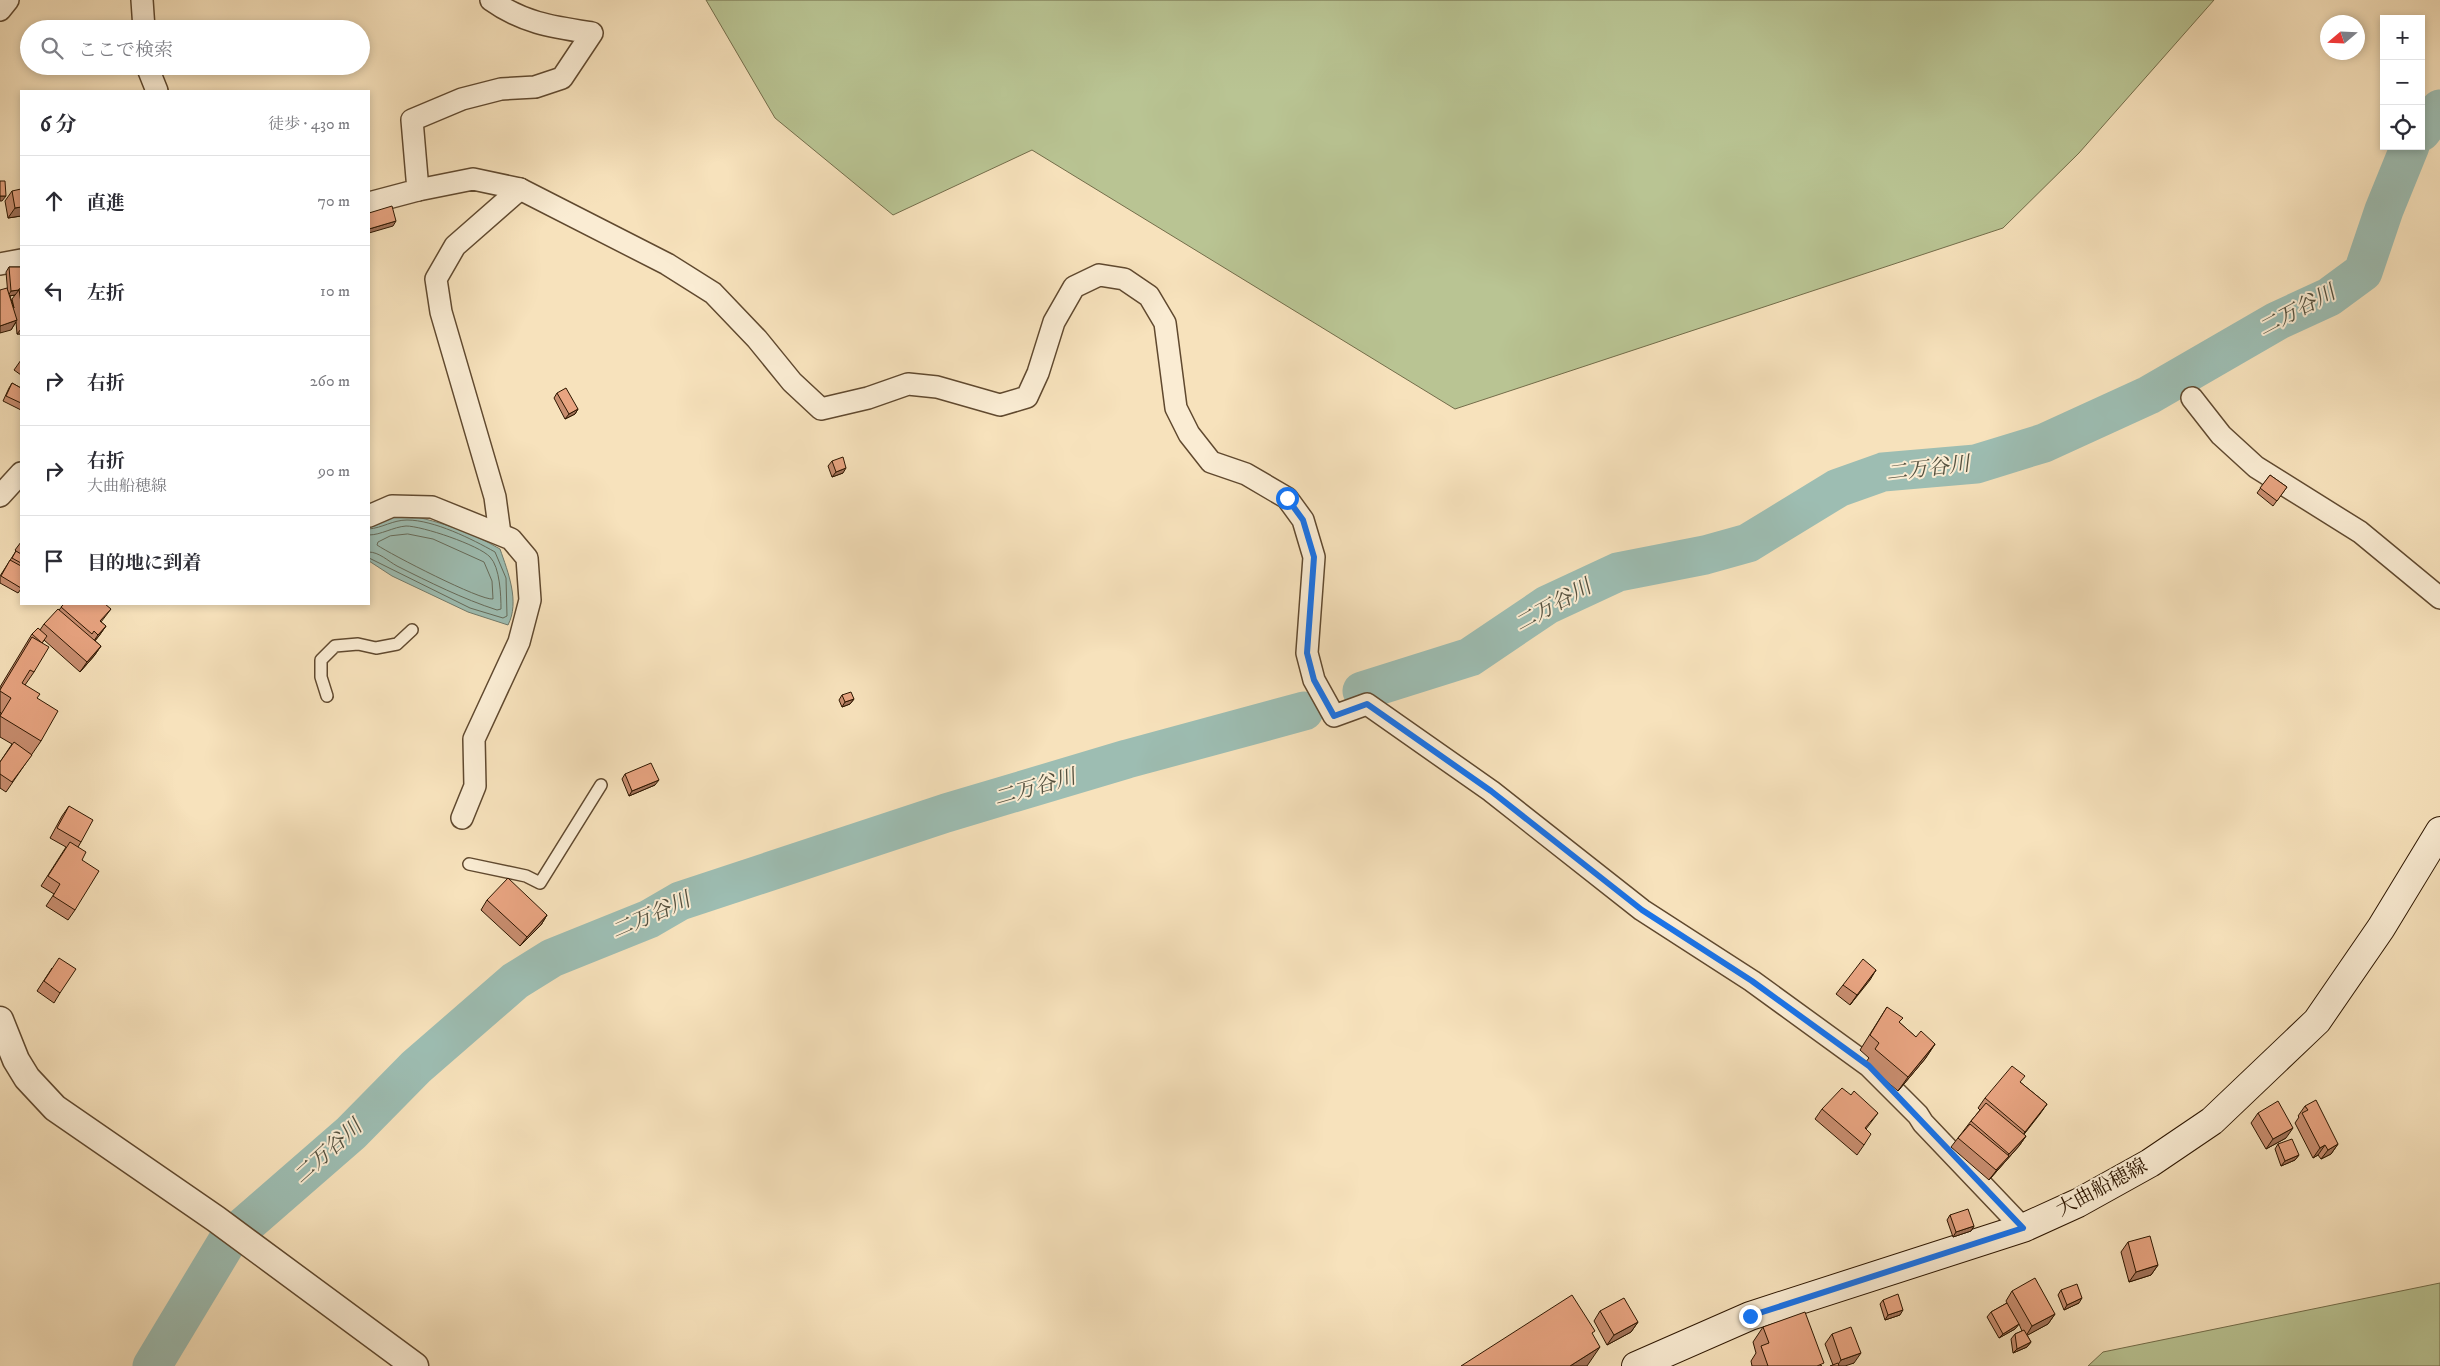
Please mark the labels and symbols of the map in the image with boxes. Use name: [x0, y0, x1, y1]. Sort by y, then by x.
north arrow: [2320, 15, 2365, 60]
water label: 二万谷川: [2254, 279, 2342, 342]
water label: 二万谷川: [1885, 451, 1973, 487]
route start: [1276, 487, 1299, 510]
water label: 二万谷川: [1510, 573, 1598, 638]
water label: 二万谷川: [991, 763, 1081, 812]
water label: 二万谷川: [607, 886, 696, 945]
water label: 二万谷川: [288, 1113, 369, 1190]
street label: 大曲船穂線: [2052, 1153, 2152, 1223]
route end: [1739, 1305, 1762, 1328]

